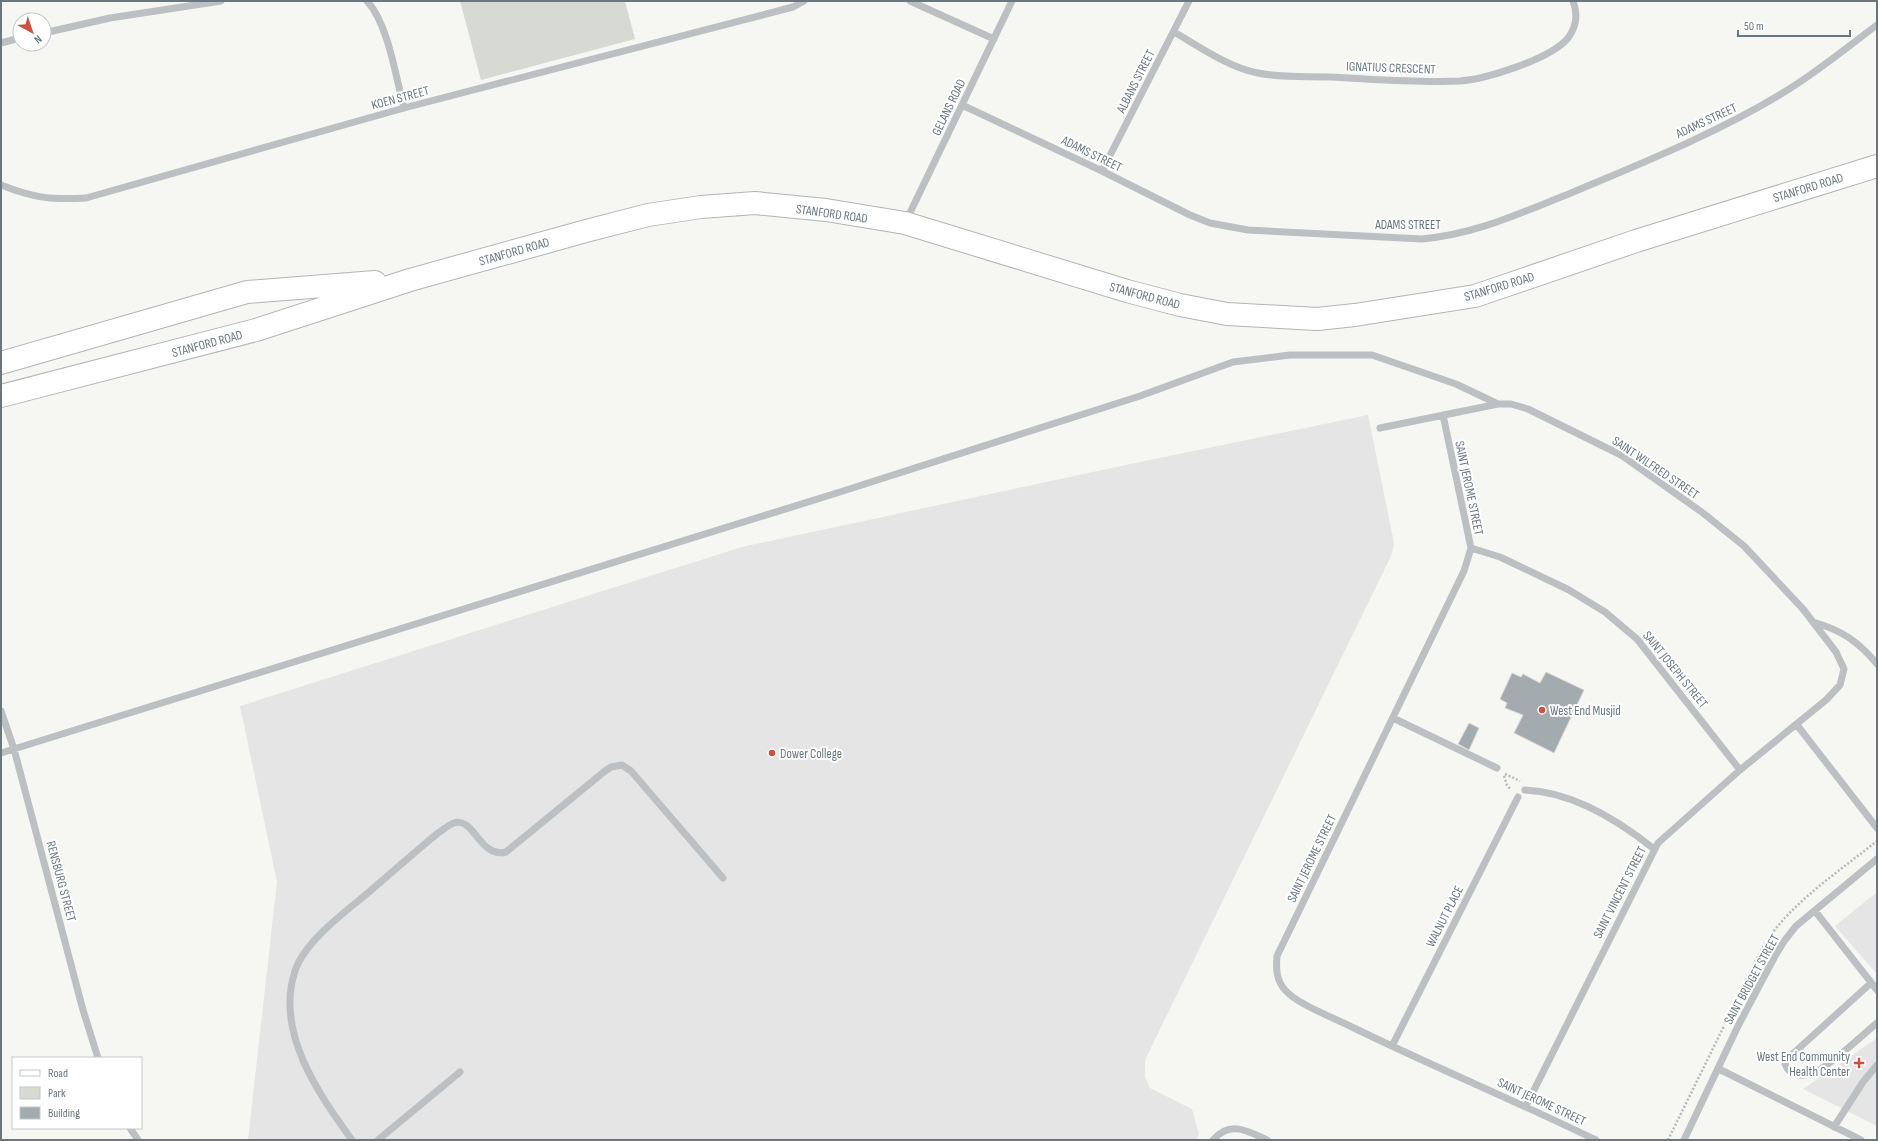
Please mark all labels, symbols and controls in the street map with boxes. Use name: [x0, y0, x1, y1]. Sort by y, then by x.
north arrow: [12, 12, 52, 52]
scale bar: [1738, 12, 1850, 38]
text: 50 m: [1744, 19, 1764, 34]
text: N: [32, 32, 45, 46]
street label: ALBANS STREET: [1113, 47, 1159, 117]
street label: IGNATIUS CRESCENT: [1346, 58, 1436, 78]
street label: GELANS ROAD: [928, 77, 969, 138]
street label: KOEN STREET: [370, 83, 431, 113]
street label: ADAMS STREET: [1672, 100, 1739, 142]
street label: ADAMS STREET: [1058, 132, 1124, 175]
street label: STANFORD ROAD: [1771, 170, 1845, 206]
street label: STANFORD ROAD: [795, 201, 869, 227]
street label: ADAMS STREET: [1374, 217, 1441, 233]
street label: STANFORD ROAD: [477, 234, 551, 270]
street label: STANFORD ROAD: [1462, 269, 1536, 305]
street label: STANFORD ROAD: [1108, 279, 1182, 313]
street label: STANFORD ROAD: [170, 327, 244, 361]
street label: SAINT WILFRED STREET: [1609, 433, 1702, 503]
street label: SAINT JEROME STREET: [1451, 440, 1487, 537]
street label: SAINT JOSEPH STREET: [1639, 628, 1711, 711]
place label: West End Musjid: [1550, 703, 1621, 719]
marker: West End Musjid: [1537, 705, 1547, 715]
place label: Dower College: [780, 746, 842, 762]
marker: Dower College: [767, 748, 777, 758]
street label: SAINT JEROME STREET: [1284, 812, 1340, 905]
street label: RENSBURG STREET: [43, 839, 80, 923]
street label: SAINT VINCENT STREET: [1590, 844, 1650, 941]
street label: WALNUT PLACE: [1423, 883, 1467, 950]
street label: SAINT BRIDGET STREET: [1721, 932, 1783, 1027]
place label: West End Community Health Center: [1757, 1049, 1850, 1080]
legend: [12, 1057, 142, 1129]
marker: West End Community Health Center: [1853, 1057, 1865, 1069]
text: Road: [48, 1066, 68, 1081]
street label: SAINT JEROME STREET: [1495, 1074, 1588, 1129]
text: Park: [48, 1086, 66, 1101]
text: Building: [48, 1106, 80, 1121]

